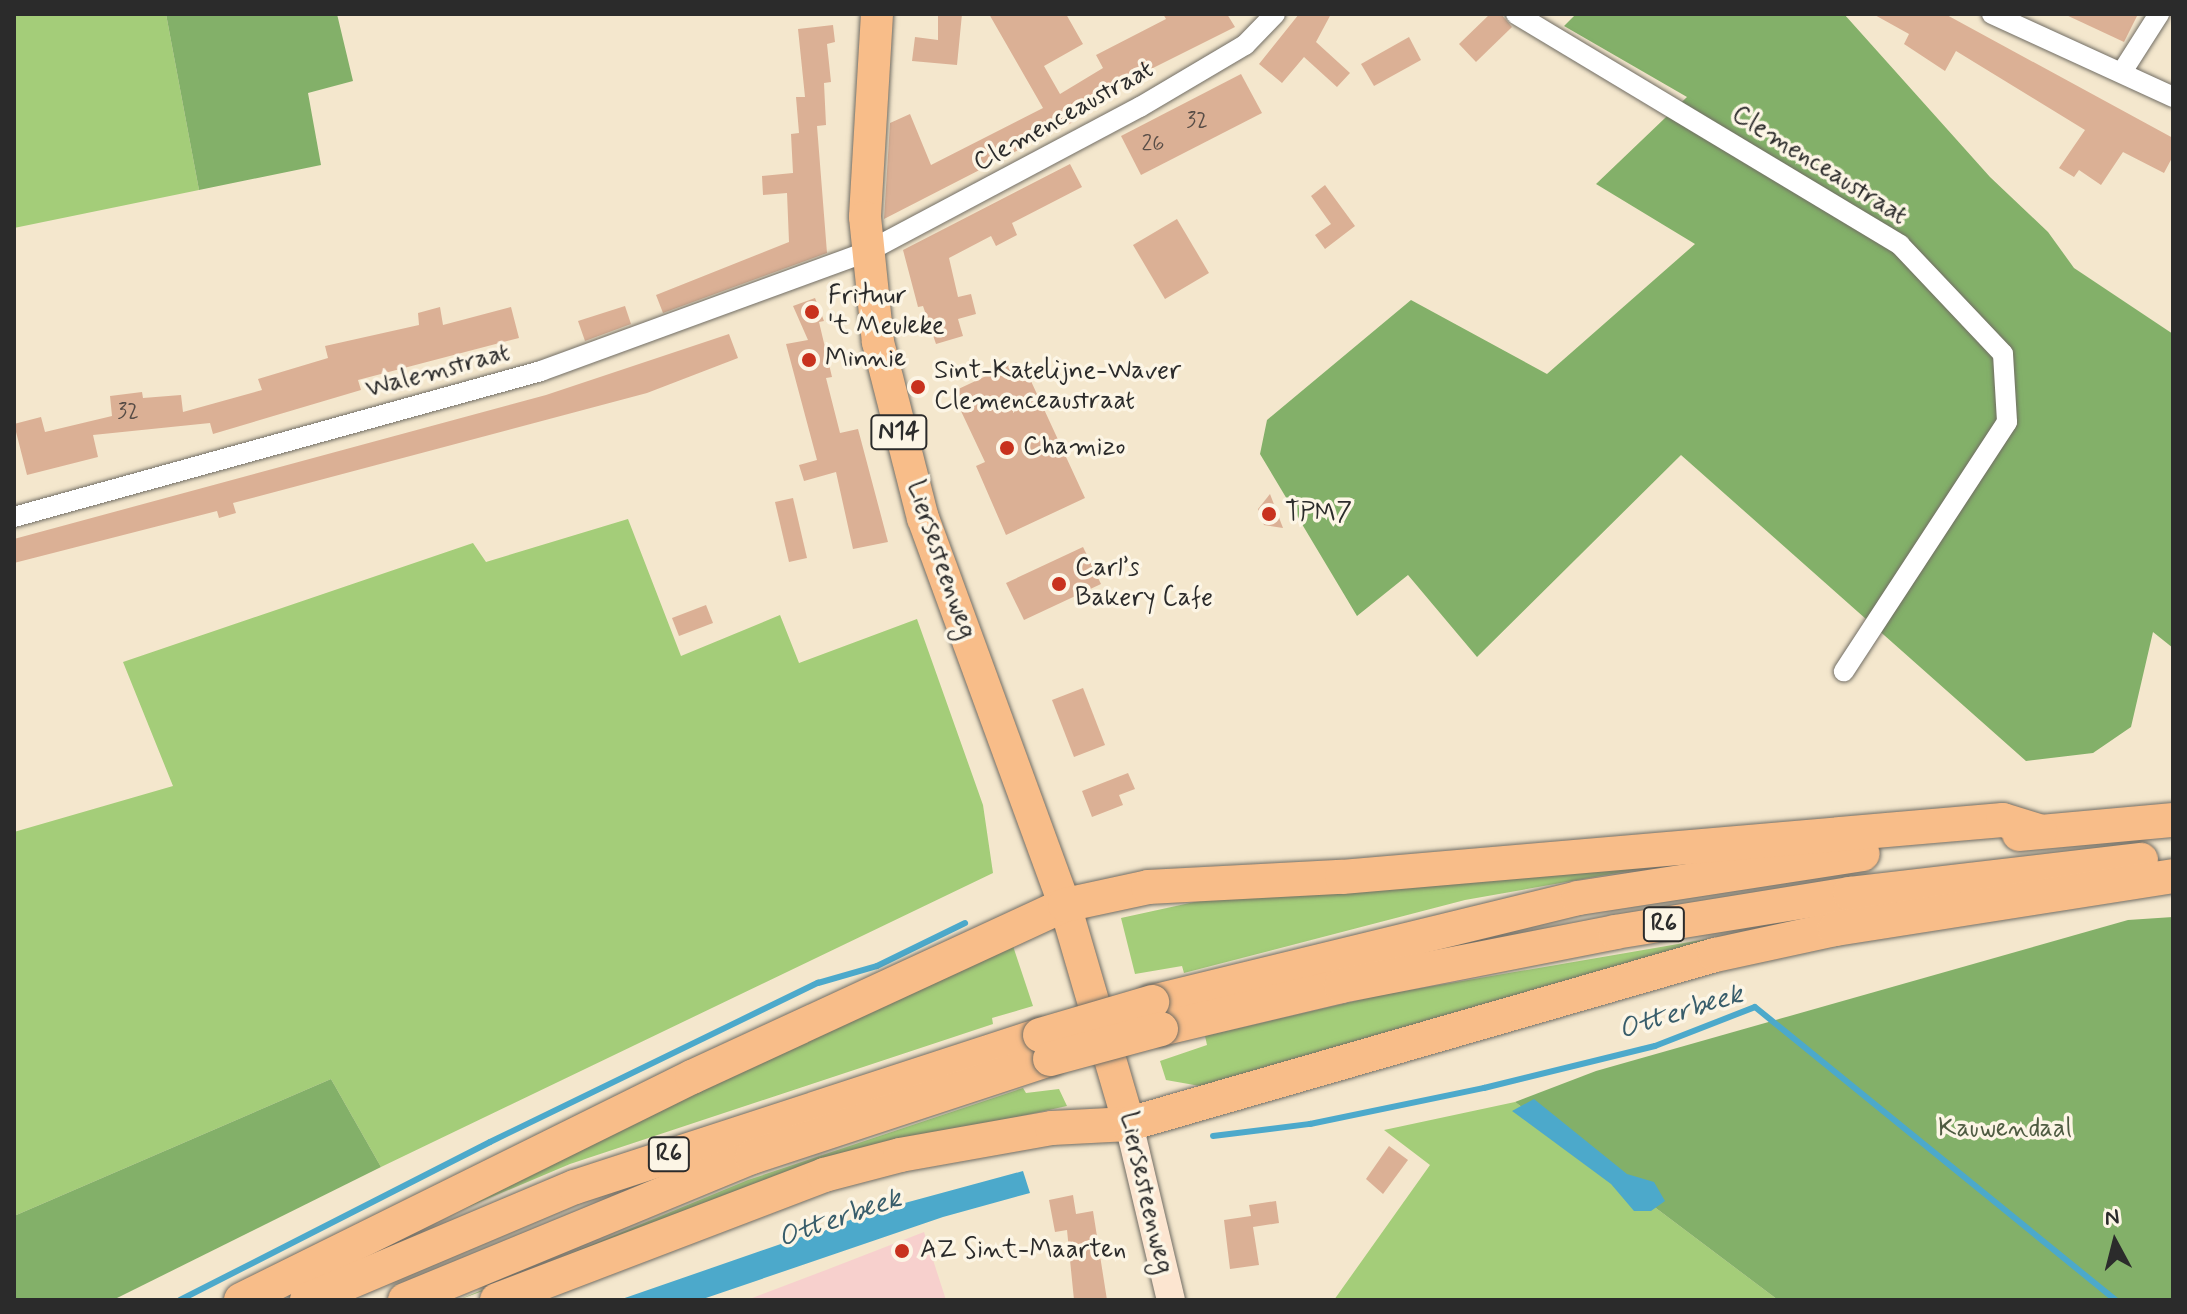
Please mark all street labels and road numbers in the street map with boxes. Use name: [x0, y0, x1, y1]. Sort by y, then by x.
street label: Clemenceaustraat: [969, 55, 1159, 179]
street label: Clemenceaustraat: [1726, 100, 1912, 232]
street label: Walemstraat: [363, 338, 513, 406]
road number: N14: [869, 412, 929, 452]
street label: Liersesteenweg: [898, 477, 982, 643]
road number: R6: [1642, 904, 1686, 944]
street label: Liersesteenweg: [1111, 1109, 1179, 1277]
road number: R6: [647, 1134, 691, 1174]

